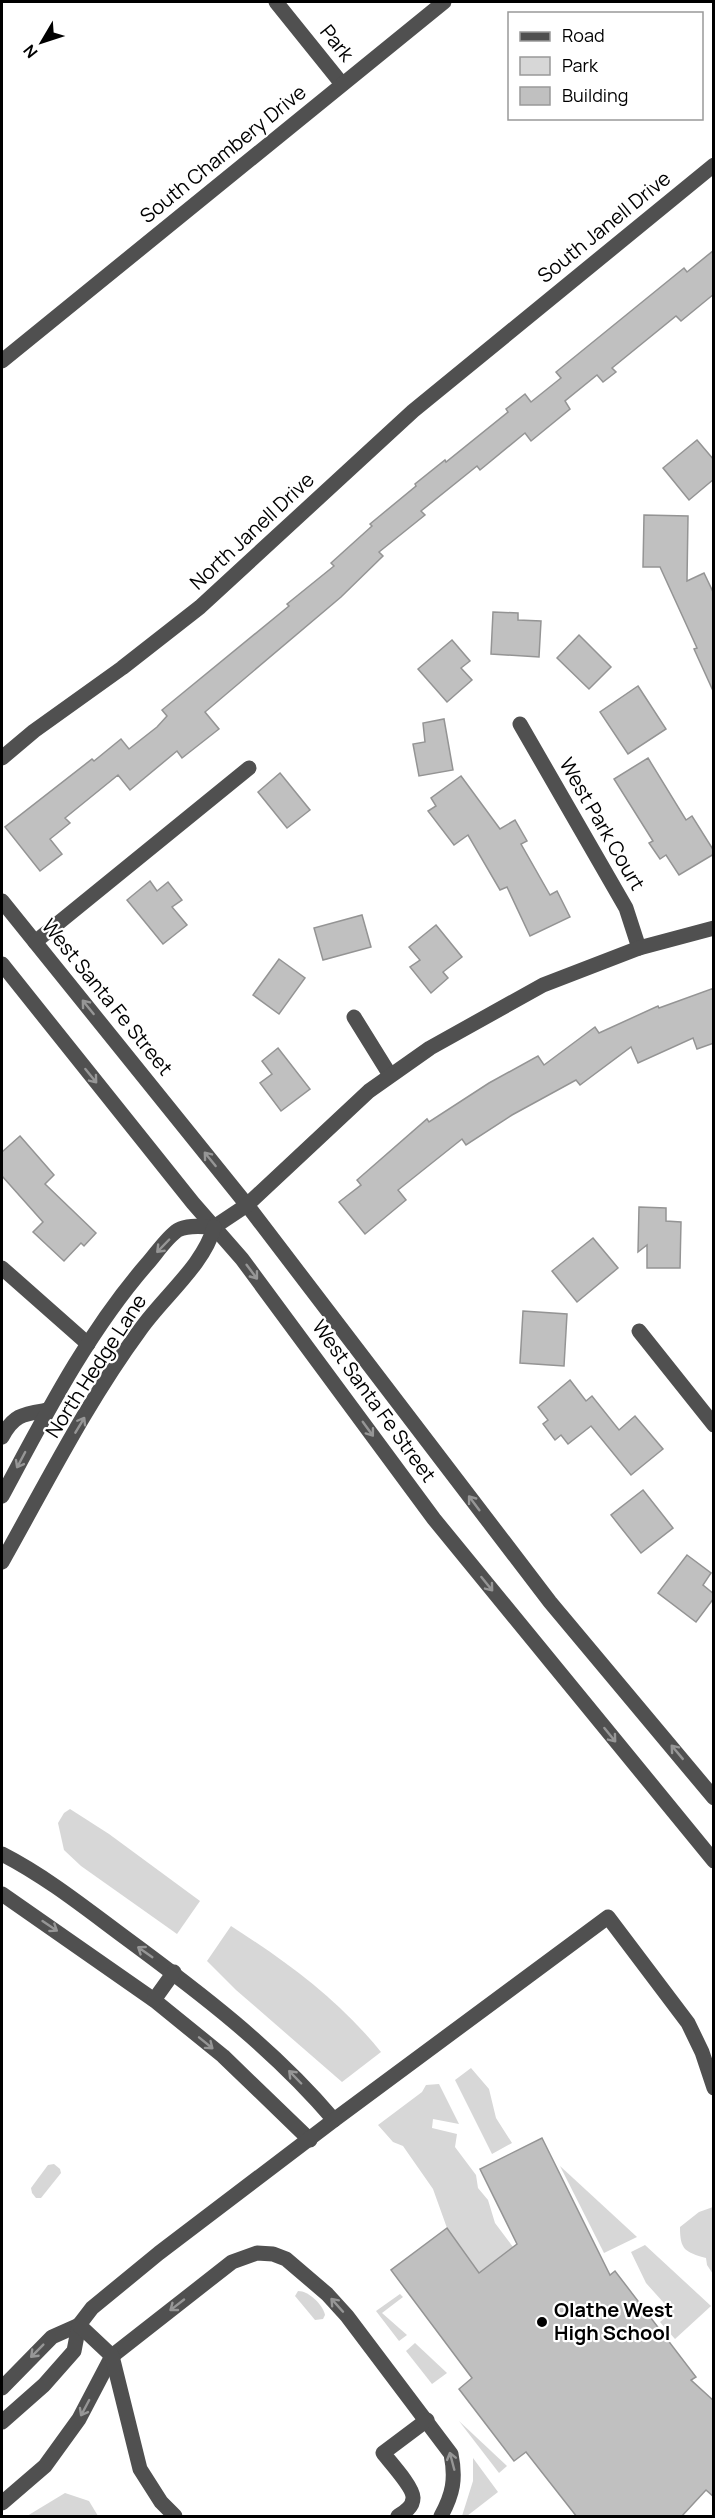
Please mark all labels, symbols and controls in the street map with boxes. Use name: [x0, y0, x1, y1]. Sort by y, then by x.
north arrow: [12, 12, 72, 72]
legend: [508, 12, 703, 120]
street label: Park: [314, 19, 361, 68]
text: Road: [562, 23, 605, 47]
text: N: [18, 40, 43, 63]
text: Park: [562, 53, 599, 77]
street label: South Chambery Drive: [134, 78, 311, 229]
text: Building: [562, 83, 628, 107]
street label: South Janell Drive: [531, 165, 676, 289]
street label: North Janell Drive: [184, 466, 320, 595]
street label: West Park Court: [554, 753, 651, 895]
street label: West Santa Fe Street: [36, 913, 179, 1081]
one-way arrow: [81, 1000, 95, 1015]
one-way arrow: [84, 1068, 97, 1084]
one-way arrow: [204, 1151, 217, 1167]
one-way arrow: [156, 1238, 170, 1253]
one-way arrow: [245, 1264, 258, 1280]
street label: North Hedge Lane: [39, 1289, 152, 1443]
street label: West Santa Fe Street: [306, 1314, 442, 1487]
one-way arrow: [75, 1417, 87, 1434]
one-way arrow: [362, 1420, 375, 1436]
one-way arrow: [15, 1451, 26, 1469]
one-way arrow: [468, 1496, 480, 1512]
one-way arrow: [480, 1575, 493, 1591]
one-way arrow: [603, 1727, 616, 1743]
one-way arrow: [670, 1744, 683, 1760]
one-way arrow: [41, 1921, 58, 1933]
one-way arrow: [137, 1946, 153, 1958]
one-way arrow: [198, 2036, 214, 2049]
one-way arrow: [287, 2069, 302, 2084]
place label: Olathe West High School: [554, 2296, 673, 2346]
one-way arrow: [169, 2298, 185, 2311]
one-way arrow: [330, 2298, 344, 2313]
marker: Olathe West High School: [535, 2315, 549, 2329]
one-way arrow: [29, 2344, 44, 2359]
one-way arrow: [79, 2399, 91, 2416]
one-way arrow: [445, 2452, 457, 2471]

